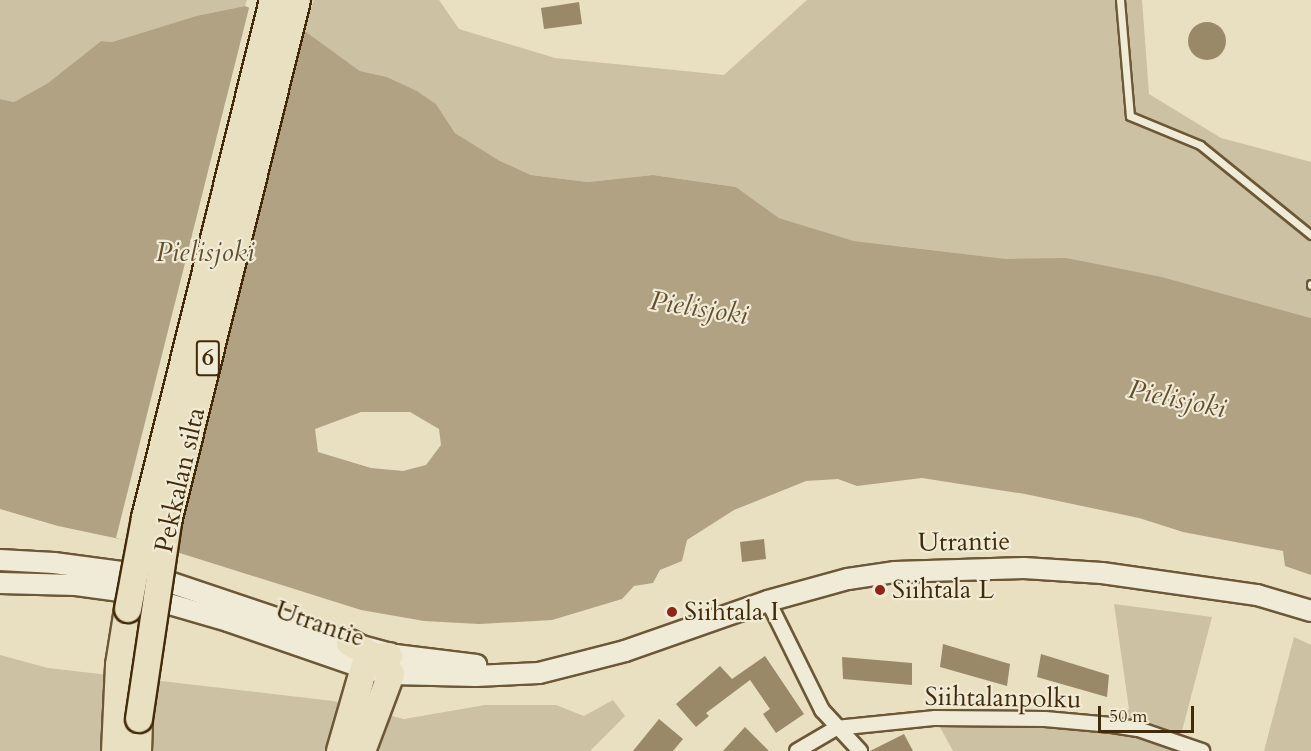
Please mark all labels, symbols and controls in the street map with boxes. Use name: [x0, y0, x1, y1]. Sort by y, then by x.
water label: Pielisjoki: [156, 237, 254, 269]
water label: Pielisjoki: [648, 284, 750, 332]
road number: 6: [194, 337, 222, 379]
water label: Pielisjoki: [1125, 373, 1229, 425]
street label: Pekkalan silta: [148, 404, 212, 556]
street label: Utrantie: [918, 526, 1010, 558]
place label: Siihtala L: [892, 574, 994, 606]
marker: Siihtala L: [873, 583, 887, 597]
street label: Utrantie: [271, 594, 369, 654]
place label: Siihtala I: [684, 596, 779, 628]
marker: Siihtala I: [665, 605, 679, 619]
street label: Siihtalanpolku: [924, 681, 1082, 715]
scale bar: [1101, 694, 1197, 732]
text: 50 m: [1109, 704, 1148, 729]

